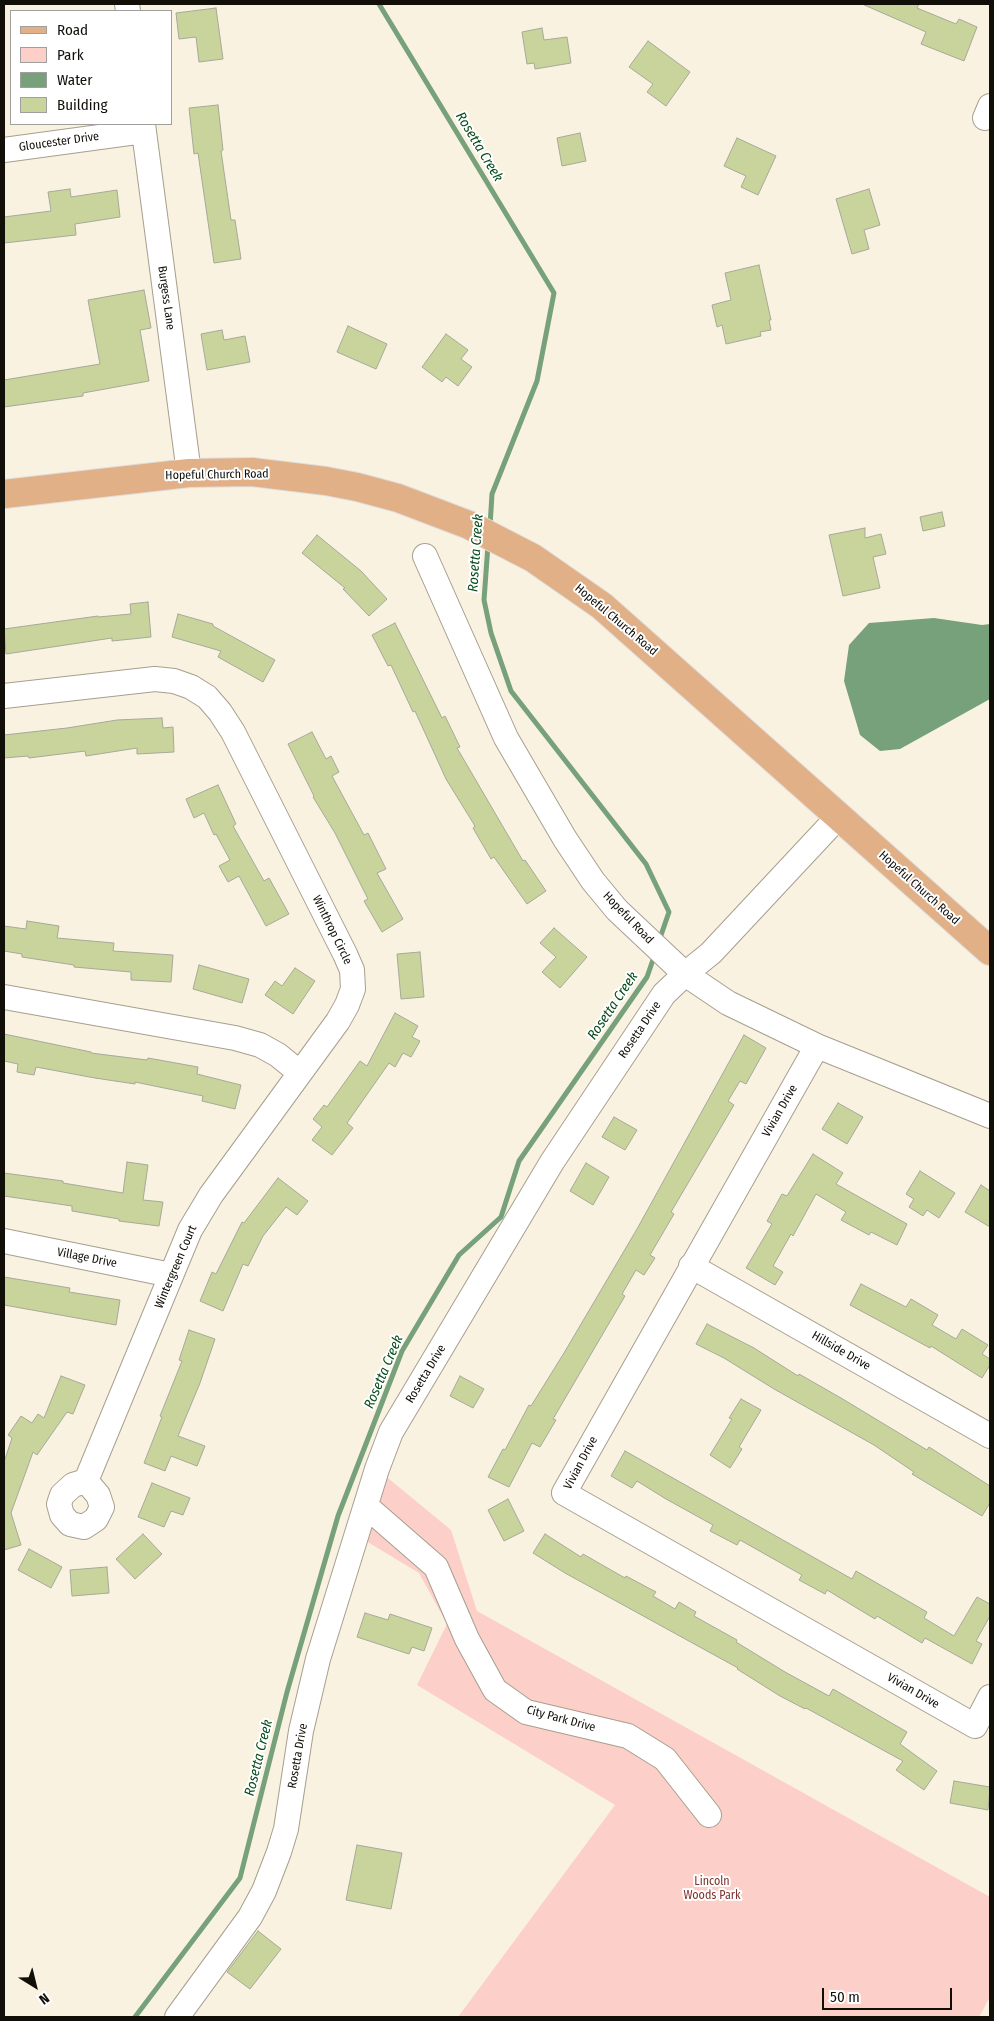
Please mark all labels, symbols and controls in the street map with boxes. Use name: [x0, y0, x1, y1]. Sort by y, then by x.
legend: [10, 10, 172, 125]
text: Road: [57, 21, 88, 39]
text: Park: [57, 46, 84, 64]
text: Water: [57, 71, 92, 89]
text: Building: [57, 96, 108, 114]
water label: Rosetta Creek: [452, 109, 506, 185]
street label: Gloucester Drive: [18, 129, 100, 155]
street label: Burgess Lane: [154, 265, 178, 331]
street label: Hopeful Church Road: [165, 467, 269, 483]
water label: Rosetta Creek: [465, 513, 487, 593]
street label: Hopeful Church Road: [572, 581, 660, 659]
street label: Hopeful Church Road: [876, 848, 962, 928]
street label: Hopeful Road: [600, 889, 656, 947]
street label: Winthrop Circle: [309, 893, 355, 967]
water label: Rosetta Creek: [584, 969, 642, 1043]
street label: Rosetta Drive: [616, 999, 664, 1061]
street label: Vivian Drive: [759, 1082, 801, 1140]
street label: Wintergreen Court: [152, 1223, 200, 1311]
street label: Village Drive: [56, 1245, 118, 1271]
street label: Hillside Drive: [809, 1328, 873, 1374]
water label: Rosetta Creek: [361, 1333, 407, 1411]
street label: Rosetta Drive: [403, 1342, 449, 1406]
street label: Vivian Drive: [561, 1434, 601, 1492]
street label: Vivian Drive: [884, 1670, 942, 1712]
street label: City Park Drive: [525, 1703, 597, 1735]
water label: Rosetta Creek: [241, 1718, 277, 1798]
street label: Rosetta Drive: [285, 1722, 311, 1790]
park label: Lincoln Woods Park: [683, 1875, 741, 1903]
north arrow: [10, 1961, 60, 2011]
scale bar: [824, 1978, 954, 2010]
text: 50 m: [830, 1988, 860, 2006]
text: N: [36, 1989, 53, 2008]

